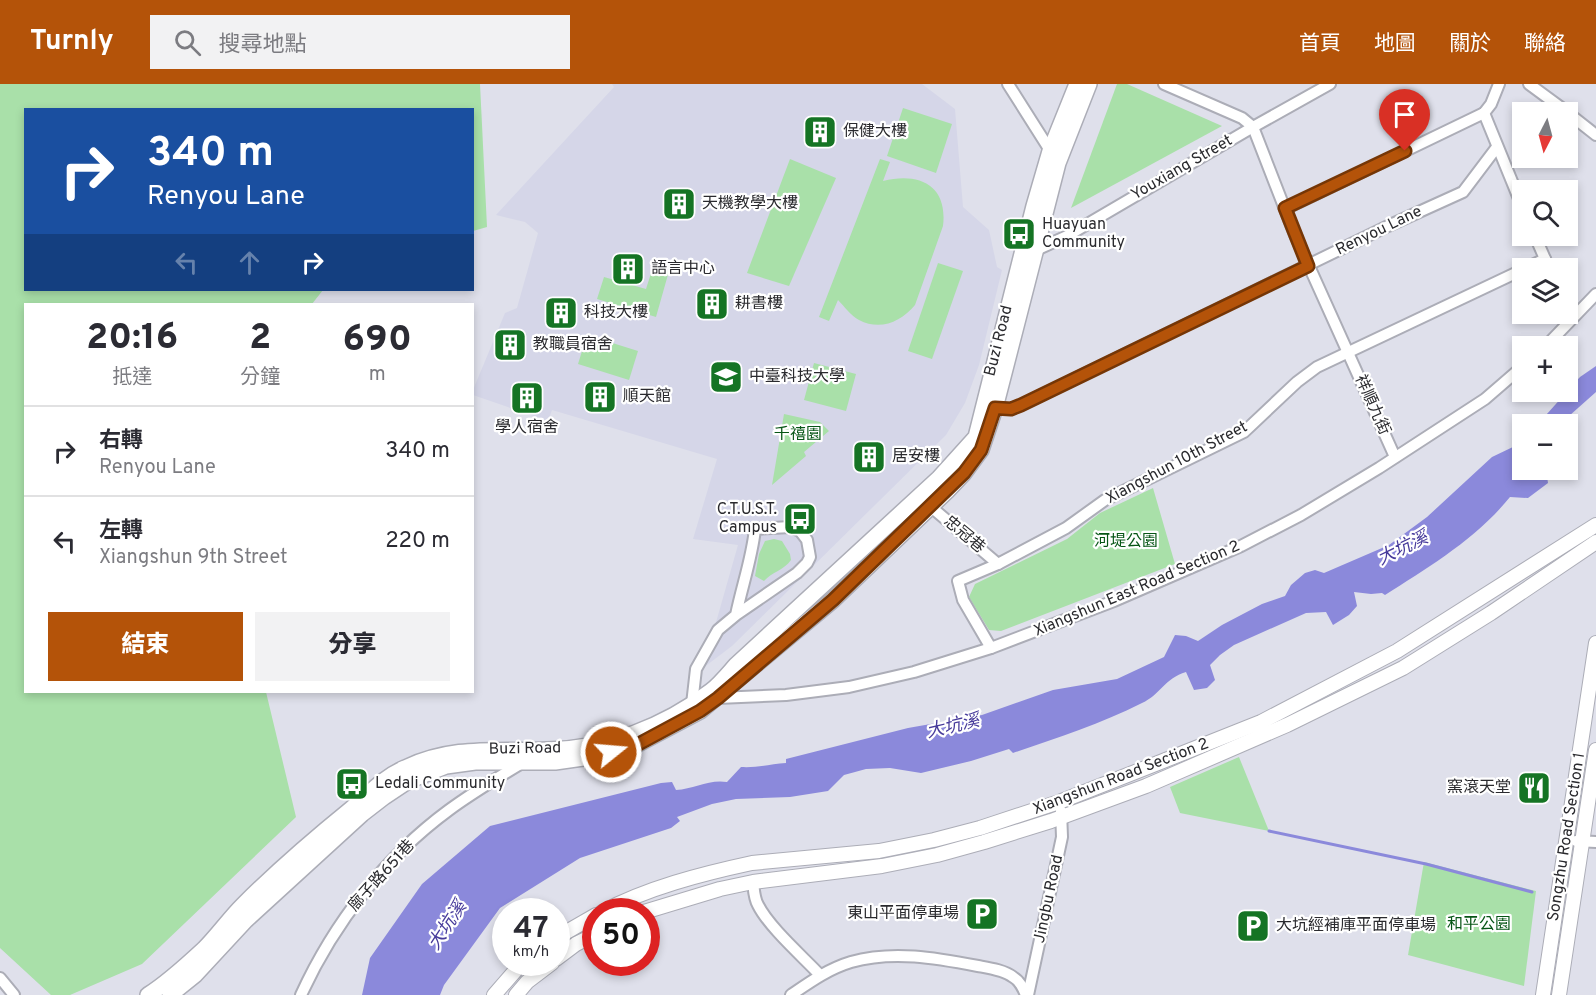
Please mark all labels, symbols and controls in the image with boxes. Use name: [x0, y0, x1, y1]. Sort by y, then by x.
search box: [150, 15, 570, 69]
text: Turnly: [30, 24, 114, 60]
icon: search: [171, 26, 204, 59]
text: 首頁: [1299, 31, 1341, 58]
text: 地圖: [1374, 31, 1416, 58]
text: 關於: [1449, 31, 1491, 58]
text: 聯絡: [1524, 31, 1566, 58]
text: 搜尋地點: [219, 32, 307, 59]
pin: [1379, 89, 1430, 151]
icon: arrive: [1388, 98, 1421, 131]
north arrow: [1512, 102, 1578, 168]
map controls: [1512, 102, 1578, 480]
building icon: 保健大樓: [802, 114, 838, 150]
place label: 保健大樓: [843, 122, 907, 142]
text: 340 m: [147, 128, 274, 181]
street label: Youxiang Street: [1128, 131, 1236, 205]
icon: right: [48, 132, 126, 210]
text: Renyou Lane: [147, 180, 305, 214]
button: search: [1512, 180, 1578, 246]
building icon: 天機教學大樓: [661, 186, 697, 222]
place label: 天機教學大樓: [702, 194, 798, 214]
street label: Renyou Lane: [1333, 202, 1425, 260]
place label: Huayuan Community: [1042, 215, 1125, 253]
bus stop icon: Huayuan Community: [1001, 216, 1037, 252]
icon: left: [170, 246, 203, 279]
icon: ahead: [233, 246, 266, 279]
icon: right: [296, 246, 329, 279]
building icon: 語言中心: [610, 251, 646, 287]
button: layers: [1512, 258, 1578, 324]
place label: 語言中心: [651, 259, 715, 279]
building icon: 耕書樓: [694, 286, 730, 322]
place label: 耕書樓: [735, 294, 783, 314]
building icon: 科技大樓: [543, 295, 579, 331]
place label: 科技大樓: [584, 303, 648, 323]
street label: Buzi Road: [981, 303, 1017, 379]
text: 20:16: [86, 316, 178, 362]
text: 2: [249, 316, 271, 362]
text: 690: [342, 318, 412, 364]
building icon: 教職員宿舍: [492, 327, 528, 363]
place label: 教職員宿舍: [533, 335, 613, 355]
button: +: [1512, 336, 1578, 402]
school or university icon: 中臺科技大學: [708, 359, 744, 395]
text: m: [369, 362, 386, 388]
text: 抵達: [112, 365, 152, 391]
text: 分鐘: [240, 365, 280, 391]
place label: 中臺科技大學: [749, 367, 845, 387]
street label: 祥順九街: [1350, 372, 1394, 438]
building icon: 順天館: [582, 379, 618, 415]
building icon: 學人宿舍: [509, 380, 545, 416]
place label: 順天館: [623, 387, 671, 407]
button: −: [1512, 414, 1578, 480]
street label: Xiangshun 10th Street: [1103, 417, 1251, 509]
place label: 學人宿舍: [495, 418, 559, 438]
park label: 千禧園: [774, 425, 822, 445]
text: 右轉: [99, 428, 143, 455]
icon: right: [48, 435, 81, 468]
text: 340 m: [385, 438, 450, 465]
building icon: 居安樓: [851, 439, 887, 475]
place label: 居安樓: [892, 447, 940, 467]
text: Renyou Lane: [99, 455, 216, 481]
place label: C.T.U.S.T. Campus: [717, 500, 777, 538]
bus stop icon: C.T.U.S.T. Campus: [782, 501, 818, 537]
street label: 忠冠巷: [939, 512, 989, 558]
text: 左轉: [99, 518, 143, 545]
icon: left: [48, 525, 81, 558]
water label: 大坑溪: [1374, 526, 1435, 571]
text: 220 m: [385, 528, 450, 555]
park label: 河堤公園: [1094, 532, 1158, 552]
street label: Xiangshun East Road Section 2: [1031, 536, 1243, 642]
text: Xiangshun 9th Street: [99, 545, 288, 571]
button: 結束: [48, 612, 243, 681]
button: 分享: [255, 612, 450, 681]
water label: 大坑溪: [924, 709, 985, 744]
position arrow: [579, 720, 643, 784]
street label: Xiangshun Road Section 2: [1030, 734, 1212, 820]
street label: Buzi Road: [489, 738, 561, 760]
street label: Songzhu Road Section 1: [1544, 751, 1590, 923]
bus stop icon: Ledali Community: [334, 766, 370, 802]
restaurant icon: 窯滾天堂: [1516, 770, 1552, 806]
place label: Ledali Community: [375, 774, 505, 794]
place label: 窯滾天堂: [1447, 778, 1511, 798]
street label: 廍子路651巷: [345, 836, 419, 916]
street label: Jingbu Road: [1030, 853, 1068, 945]
water label: 大坑溪: [424, 895, 474, 955]
parking icon: 東山平面停車場: [964, 896, 1000, 932]
speed limit sign: 50: [582, 898, 660, 976]
place label: 東山平面停車場: [847, 904, 959, 924]
parking icon: 大坑經補庫平面停車場: [1235, 908, 1271, 944]
text: 47: [513, 911, 549, 948]
park label: 和平公園: [1447, 915, 1511, 935]
place label: 大坑經補庫平面停車場: [1276, 916, 1436, 936]
text: km/h: [513, 943, 549, 962]

